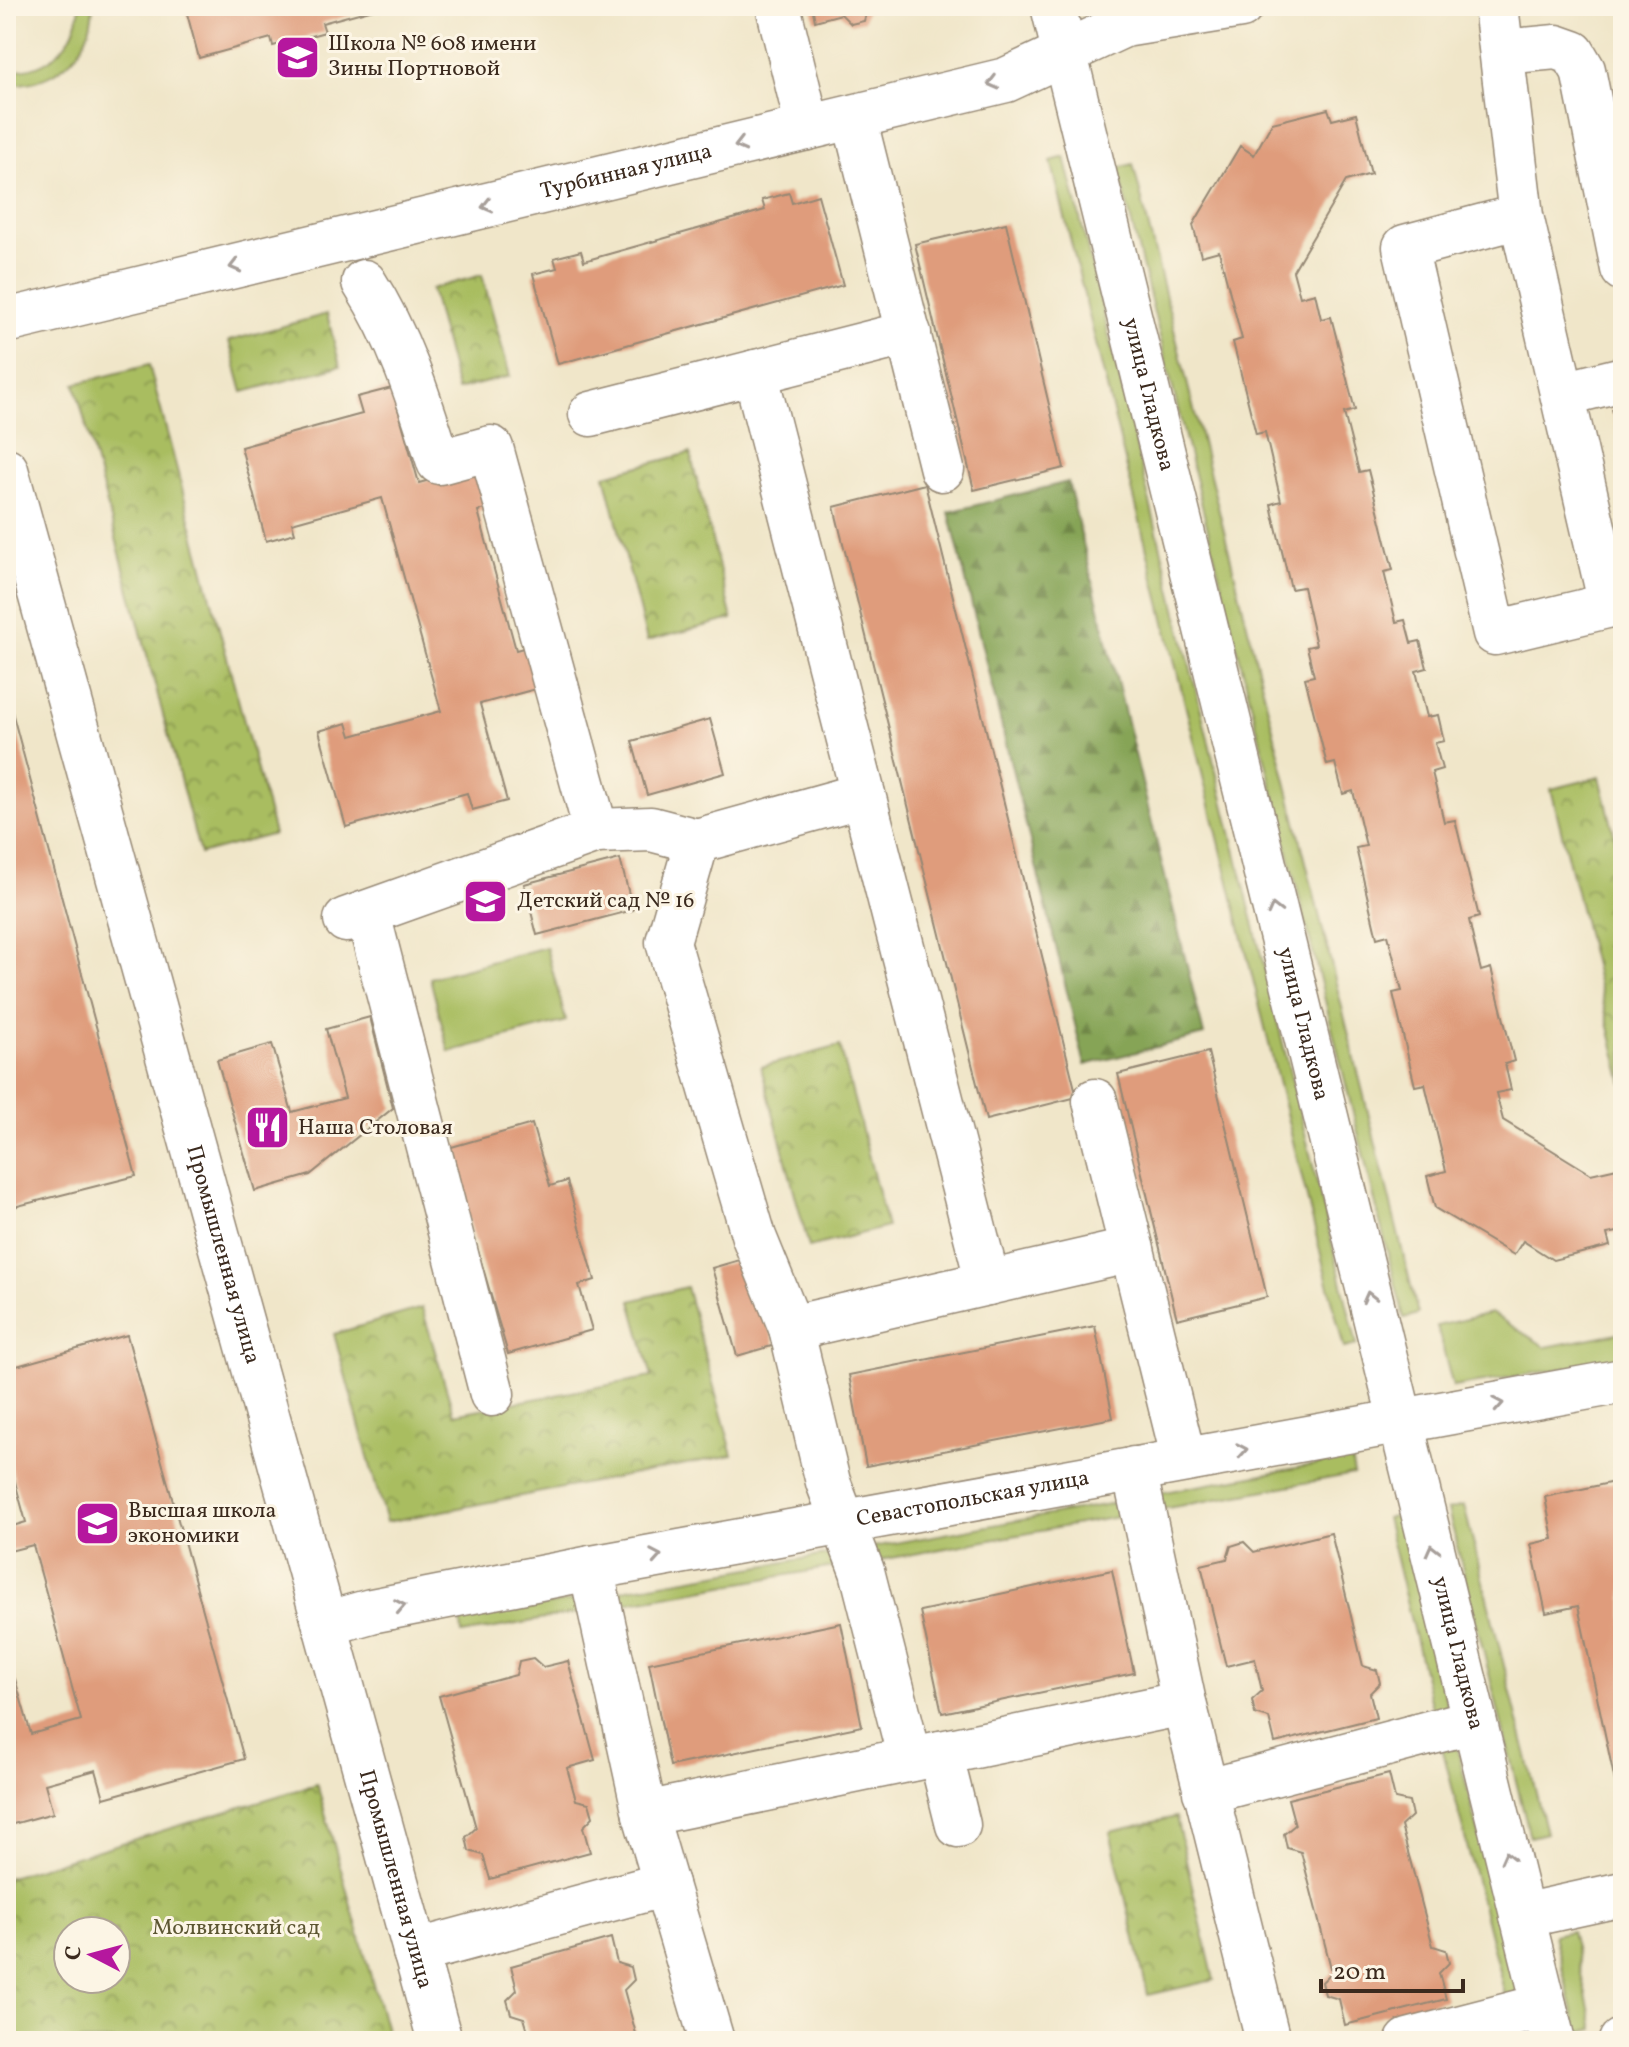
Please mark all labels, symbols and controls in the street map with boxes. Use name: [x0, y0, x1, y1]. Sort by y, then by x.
place label: Школа № 608 имени Зины Портновой: [328, 29, 536, 85]
school or university icon: Школа № 608 имени Зины Портновой: [273, 33, 321, 81]
one-way arrow: [986, 74, 1000, 91]
one-way arrow: [734, 135, 747, 152]
street label: Турбинная улица: [537, 136, 715, 207]
one-way arrow: [481, 196, 495, 213]
one-way arrow: [228, 257, 242, 274]
street label: улица Гладкова: [1115, 315, 1182, 474]
school or university icon: Детский сад № 16: [462, 877, 510, 925]
place label: Детский сад № 16: [517, 886, 694, 917]
one-way arrow: [1266, 902, 1283, 916]
street label: улица Гладкова: [1269, 944, 1337, 1104]
restaurant icon: Наша Столовая: [243, 1104, 291, 1152]
place label: Наша Столовая: [298, 1113, 453, 1144]
street label: Промышленная улица: [178, 1142, 268, 1368]
one-way arrow: [1362, 1291, 1379, 1305]
one-way arrow: [1491, 1396, 1505, 1413]
one-way arrow: [1235, 1442, 1249, 1459]
street label: Севастопольская улица: [854, 1463, 1092, 1535]
place label: Высшая школа экономики: [128, 1496, 277, 1552]
school or university icon: Высшая школа экономики: [73, 1500, 121, 1548]
one-way arrow: [1424, 1543, 1441, 1557]
one-way arrow: [649, 1549, 662, 1566]
street label: улица Гладкова: [1424, 1573, 1491, 1733]
one-way arrow: [394, 1598, 407, 1615]
street label: Промышленная улица: [350, 1766, 440, 1992]
one-way arrow: [1499, 1850, 1516, 1864]
park label: Молвинский сад: [152, 1913, 320, 1944]
north arrow: [52, 1915, 132, 1995]
scale bar: [1321, 1943, 1463, 1993]
text: С: [58, 1945, 91, 1962]
text: 20 m: [1333, 1956, 1386, 1990]

